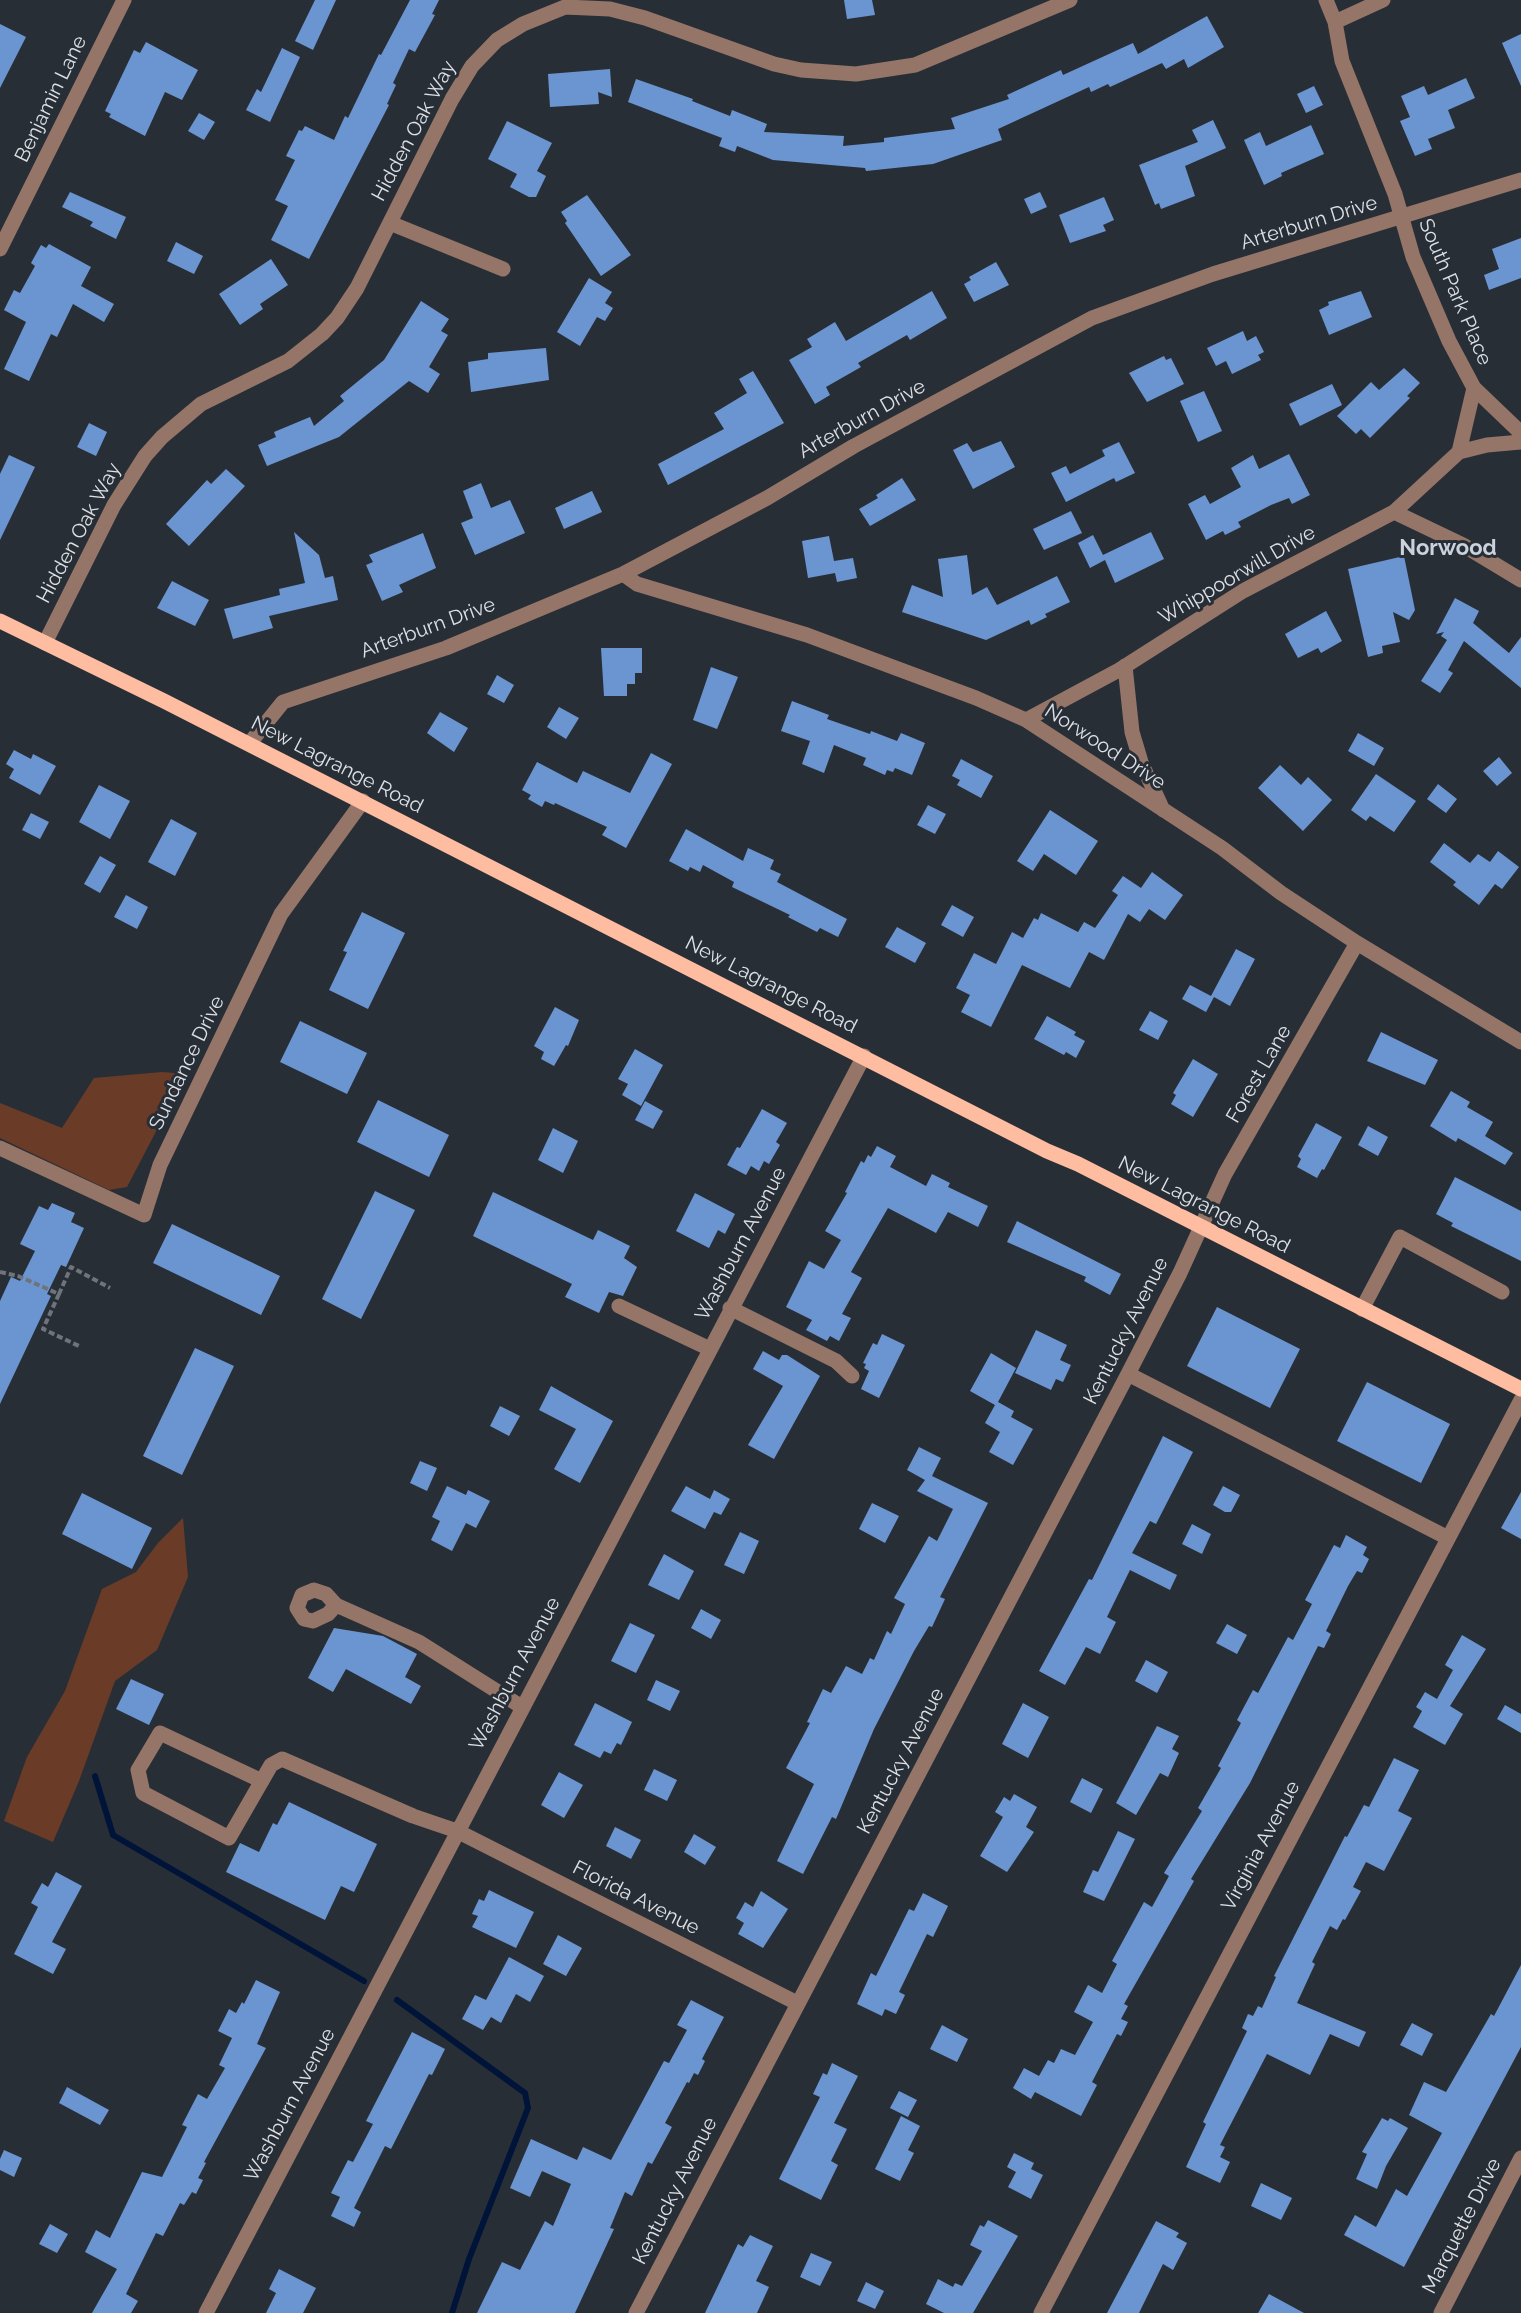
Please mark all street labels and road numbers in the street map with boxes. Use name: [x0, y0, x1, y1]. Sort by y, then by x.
street label: Benjamin Lane: [10, 32, 92, 166]
street label: Hidden Oak Way: [367, 57, 461, 205]
street label: Arterburn Drive: [1238, 191, 1380, 255]
street label: South Park Place: [1413, 215, 1497, 369]
street label: Arterburn Drive: [794, 374, 930, 464]
street label: Hidden Oak Way: [32, 459, 126, 607]
street label: Whippoorwill Drive: [1154, 520, 1320, 630]
street label: Arterburn Drive: [357, 593, 499, 663]
street label: Norwood Drive: [1040, 699, 1170, 795]
street label: New Lagrange Road: [247, 711, 427, 819]
street label: New Lagrange Road: [681, 931, 861, 1039]
street label: Sundance Drive: [144, 992, 230, 1134]
street label: Forest Lane: [1221, 1021, 1297, 1127]
street label: New Lagrange Road: [1114, 1151, 1294, 1259]
street label: Washburn Avenue: [690, 1163, 792, 1325]
street label: Kentucky Avenue: [1079, 1253, 1173, 1409]
street label: Washburn Avenue: [464, 1593, 566, 1755]
street label: Kentucky Avenue: [852, 1684, 950, 1838]
street label: Virginia Avenue: [1217, 1777, 1305, 1915]
street label: Florida Avenue: [569, 1856, 703, 1940]
street label: Washburn Avenue: [239, 2024, 341, 2186]
street label: Kentucky Avenue: [628, 2113, 722, 2269]
street label: Marquette Drive: [1418, 2154, 1506, 2298]

